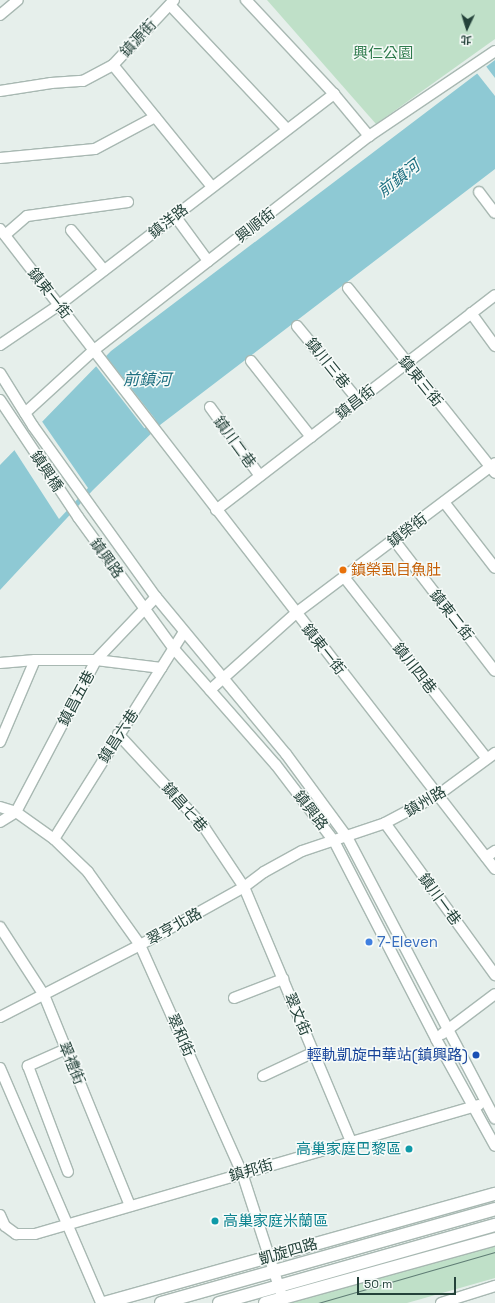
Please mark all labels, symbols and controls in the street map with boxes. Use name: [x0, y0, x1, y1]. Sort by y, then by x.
north arrow: [447, 8, 487, 48]
street label: 鎮源街: [116, 15, 160, 61]
text: 北: [460, 33, 472, 47]
park label: 興仁公園: [353, 44, 413, 62]
water label: 前鎮河: [374, 157, 424, 201]
street label: 鎮洋路: [145, 200, 191, 242]
street label: 興順街: [232, 204, 278, 246]
street label: 鎮東一街: [24, 264, 76, 322]
street label: 鎮川三巷: [302, 334, 354, 392]
street label: 鎮東三街: [395, 352, 447, 410]
water label: 前鎮河: [123, 370, 171, 390]
street label: 鎮昌街: [332, 381, 378, 423]
street label: 鎮川二巷: [210, 412, 260, 472]
street label: 鎮興橋: [27, 447, 67, 495]
street label: 鎮榮街: [384, 509, 430, 551]
street label: 鎮興路: [86, 535, 128, 581]
place label: 鎮榮虱目魚肚: [351, 561, 441, 579]
marker: 鎮榮虱目魚肚: [338, 565, 348, 575]
street label: 鎮東二街: [426, 586, 478, 644]
street label: 鎮東一街: [298, 620, 350, 678]
street label: 鎮川四巷: [389, 639, 441, 697]
street label: 鎮昌五巷: [54, 667, 98, 729]
street label: 鎮昌六巷: [94, 706, 142, 766]
street label: 鎮昌七巷: [159, 778, 211, 836]
street label: 鎮州路: [401, 782, 449, 820]
street label: 鎮興路: [290, 787, 332, 833]
street label: 鎮川一巷: [415, 869, 465, 929]
street label: 翠亨北路: [143, 904, 205, 948]
place label: 7-Eleven: [377, 933, 438, 951]
marker: 7-Eleven: [364, 937, 374, 947]
street label: 翠文街: [281, 990, 315, 1038]
street label: 翠和街: [164, 1011, 198, 1059]
street label: 翠禮街: [55, 1039, 89, 1087]
place label: 輕軌凱旋中華站(鎮興路): [307, 1046, 468, 1064]
marker: 輕軌凱旋中華站(鎮興路): [471, 1050, 481, 1060]
place label: 高巢家庭巴黎區: [296, 1140, 401, 1158]
marker: 高巢家庭巴黎區: [404, 1144, 414, 1154]
street label: 鎮邦街: [227, 1155, 275, 1185]
place label: 高巢家庭米蘭區: [223, 1212, 328, 1230]
marker: 高巢家庭米蘭區: [210, 1216, 220, 1226]
street label: 凱旋四路: [257, 1234, 319, 1268]
scale bar: [359, 1269, 458, 1295]
text: 50 m: [364, 1276, 392, 1292]

